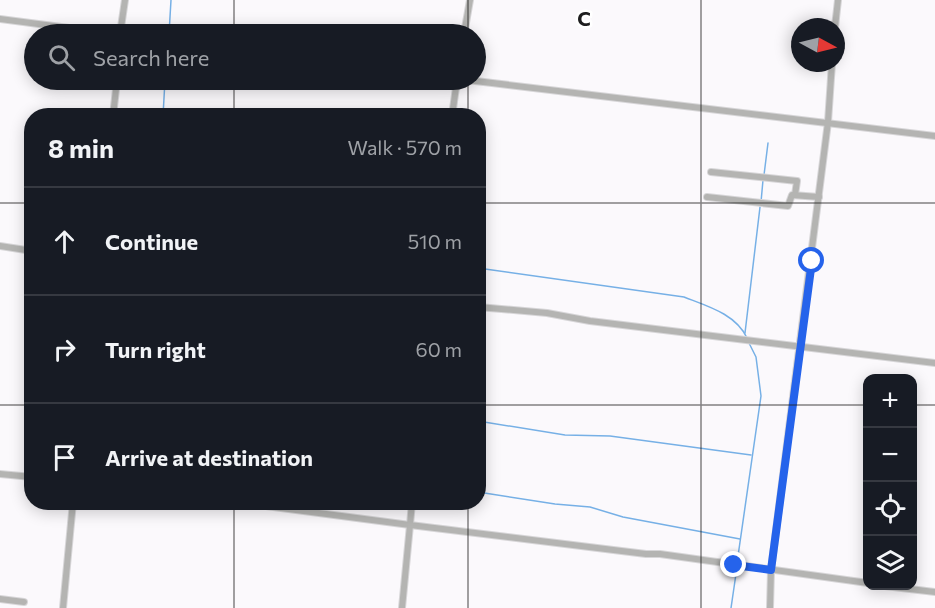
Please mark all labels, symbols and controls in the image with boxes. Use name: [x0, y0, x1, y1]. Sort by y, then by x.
text: C: [577, 6, 591, 30]
north arrow: [791, 18, 845, 72]
search box: [24, 24, 486, 90]
icon: search: [45, 41, 78, 74]
text: Search here: [93, 44, 209, 71]
text: 8 min: [48, 132, 114, 163]
text: Walk · 570 m: [348, 135, 462, 159]
icon: ahead: [48, 225, 81, 258]
text: Continue: [105, 228, 198, 255]
text: 510 m: [408, 229, 462, 253]
route start: [798, 247, 824, 273]
icon: right: [48, 333, 81, 366]
text: Turn right: [105, 336, 206, 363]
text: 60 m: [416, 337, 462, 361]
map controls: [863, 374, 917, 590]
button: +: [863, 374, 917, 428]
button: −: [863, 428, 917, 482]
icon: arrive: [48, 441, 81, 474]
text: Arrive at destination: [105, 444, 313, 471]
button: locate: [863, 482, 917, 536]
button: layers: [863, 536, 917, 590]
route end: [720, 551, 746, 577]

